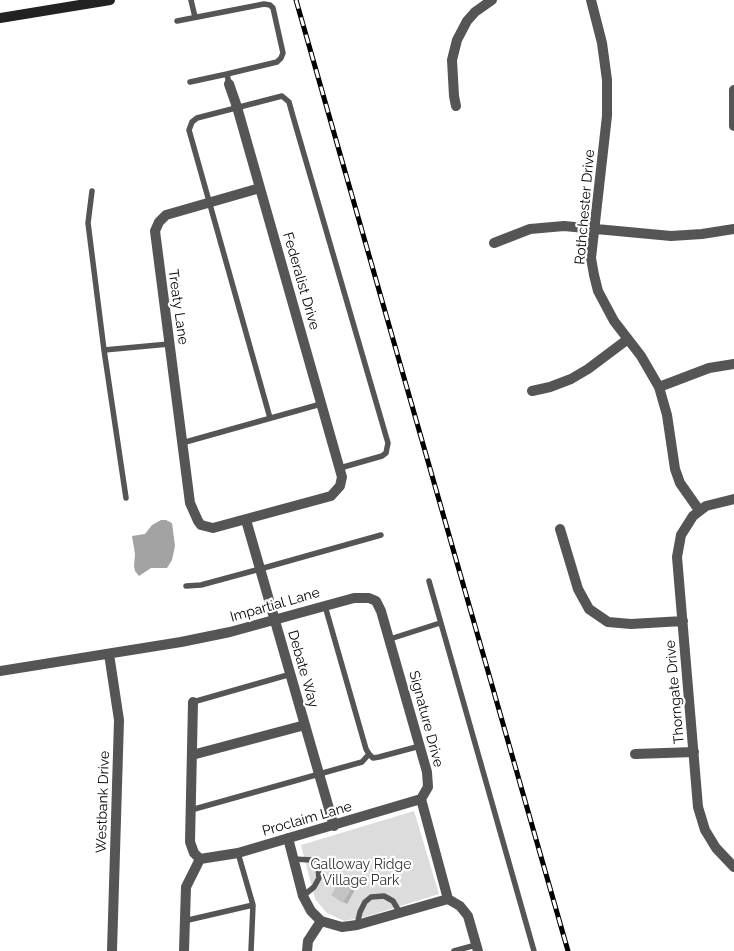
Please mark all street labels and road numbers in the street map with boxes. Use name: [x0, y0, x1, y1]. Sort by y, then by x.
street label: Rothchester Drive: [572, 149, 598, 265]
street label: Federalist Drive: [279, 230, 323, 332]
street label: Treaty Lane: [164, 268, 192, 346]
street label: Impartial Lane: [228, 584, 322, 626]
street label: Debate Way: [284, 628, 322, 710]
street label: Thorngate Drive: [662, 639, 688, 745]
street label: Signature Drive: [405, 669, 447, 769]
street label: Westbank Drive: [93, 751, 113, 853]
street label: Proclaim Lane: [260, 798, 354, 840]

